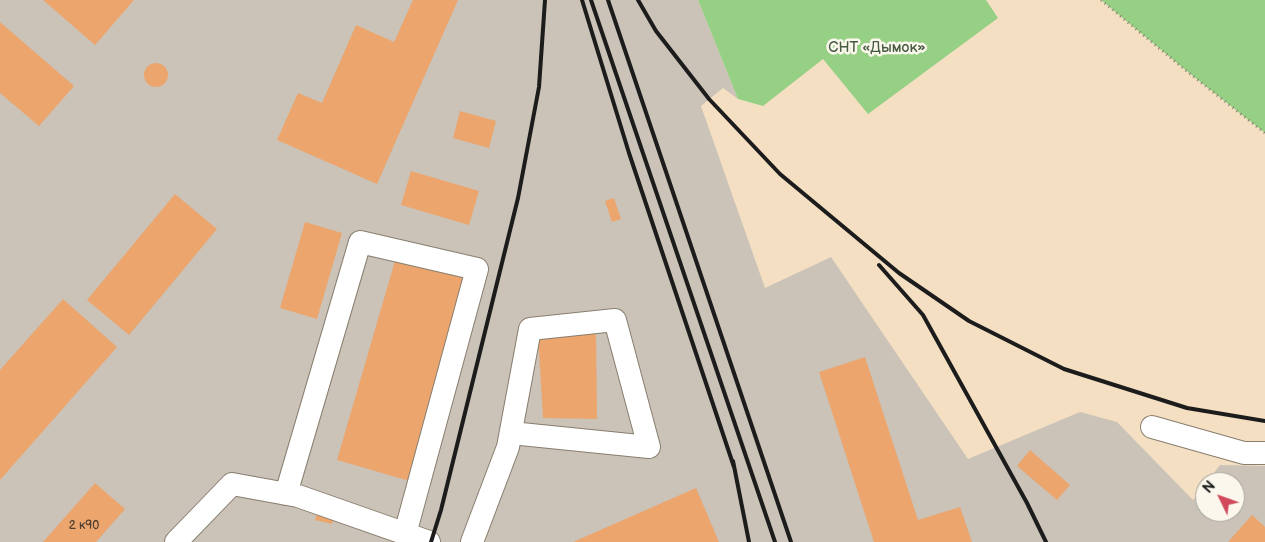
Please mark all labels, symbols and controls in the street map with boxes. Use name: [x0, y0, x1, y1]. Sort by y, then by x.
park label: СНТ «Дымок»: [828, 39, 926, 57]
north arrow: [1195, 472, 1245, 522]
text: N: [1199, 478, 1219, 497]
house number: 2 к90: [69, 519, 99, 533]

